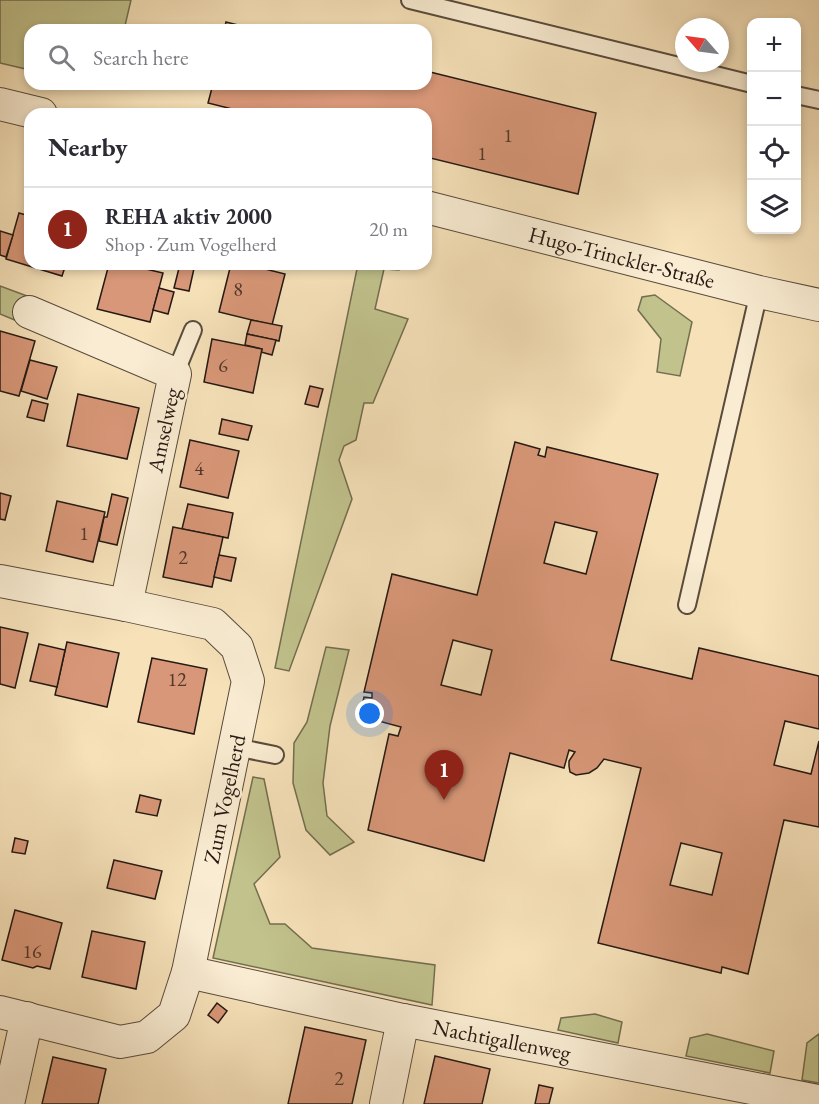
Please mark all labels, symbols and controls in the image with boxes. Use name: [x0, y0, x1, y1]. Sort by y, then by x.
north arrow: [675, 18, 729, 72]
map controls: [747, 18, 801, 234]
button: +: [747, 18, 801, 72]
search box: [24, 24, 432, 90]
icon: search: [45, 41, 78, 74]
text: Search here: [93, 43, 188, 72]
button: −: [747, 72, 801, 126]
house number: 1: [503, 122, 513, 148]
button: locate: [747, 126, 801, 180]
text: Nearby: [48, 130, 128, 164]
house number: 1: [477, 140, 487, 166]
button: layers: [747, 180, 801, 234]
text: REHA aktiv 2000: [105, 202, 272, 231]
text: 1: [62, 216, 73, 242]
text: 20 m: [369, 216, 408, 242]
street label: Hugo-Trinckler-Straße: [525, 220, 718, 295]
text: Shop · Zum Vogelherd: [105, 231, 277, 257]
house number: 8: [233, 276, 243, 302]
house number: 6: [218, 352, 228, 378]
street label: Amselweg: [140, 385, 187, 476]
house number: 4: [194, 455, 204, 481]
house number: 1: [79, 520, 89, 546]
house number: 2: [178, 544, 188, 570]
house number: 12: [167, 666, 187, 692]
your location: [355, 699, 384, 728]
street label: Zum Vogelherd: [197, 731, 253, 867]
pin: 1: [424, 750, 464, 800]
house number: 16: [22, 938, 42, 964]
street label: Nachtigallenweg: [430, 1012, 574, 1068]
house number: 2: [334, 1065, 344, 1091]

